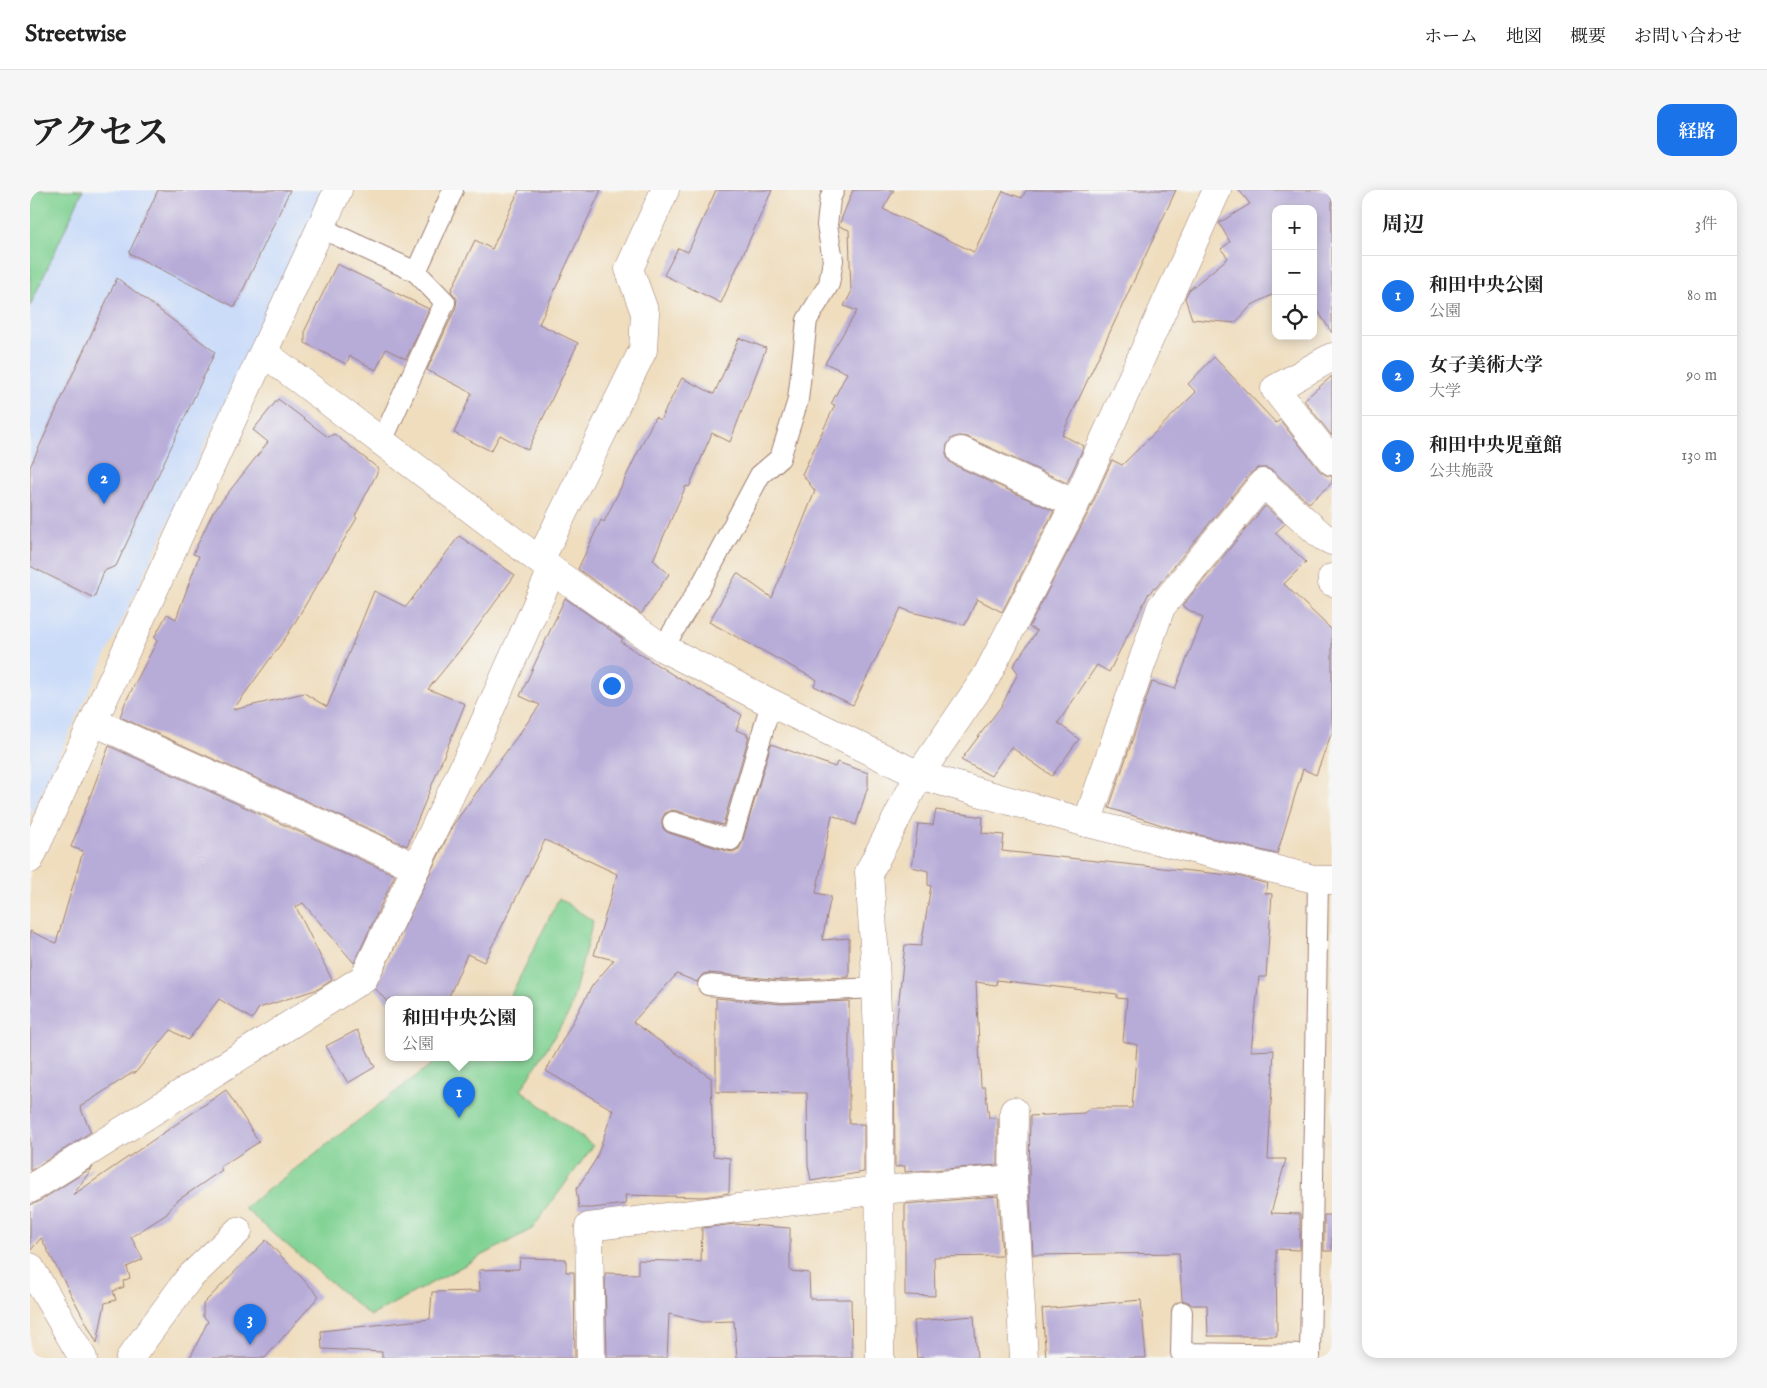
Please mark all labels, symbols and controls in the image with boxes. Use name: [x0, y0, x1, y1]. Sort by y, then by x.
text: Streetwise: [25, 19, 126, 50]
text: ホーム: [1424, 26, 1478, 49]
text: 地図: [1506, 26, 1542, 49]
text: 概要: [1570, 26, 1606, 49]
text: お問い合わせ: [1634, 26, 1742, 49]
button: 経路: [1657, 104, 1737, 156]
text: アクセス: [30, 112, 169, 157]
map controls: [1272, 205, 1317, 340]
button: +: [1272, 205, 1317, 250]
text: 周辺: [1382, 212, 1424, 239]
text: 3件: [1695, 215, 1717, 235]
button: −: [1272, 250, 1317, 295]
text: 和田中央公園: [1429, 274, 1543, 298]
text: 1: [1395, 286, 1401, 306]
text: 80 m: [1687, 286, 1717, 306]
button: locate: [1272, 295, 1317, 340]
text: 公園: [1429, 302, 1461, 322]
text: 女子美術大学: [1429, 354, 1543, 378]
text: 2: [1394, 366, 1402, 386]
text: 90 m: [1686, 366, 1717, 386]
text: 大学: [1429, 382, 1461, 402]
text: 和田中央児童館: [1429, 434, 1562, 458]
text: 3: [1395, 446, 1401, 466]
text: 130 m: [1681, 446, 1717, 466]
text: 公共施設: [1429, 462, 1493, 482]
pin: 2: [88, 463, 120, 504]
your location: [599, 673, 625, 699]
popup: [385, 996, 533, 1061]
text: 和田中央公園: [402, 1007, 516, 1031]
text: 公園: [402, 1035, 434, 1055]
pin: 1: [443, 1077, 475, 1118]
pin: 3: [234, 1304, 266, 1345]

